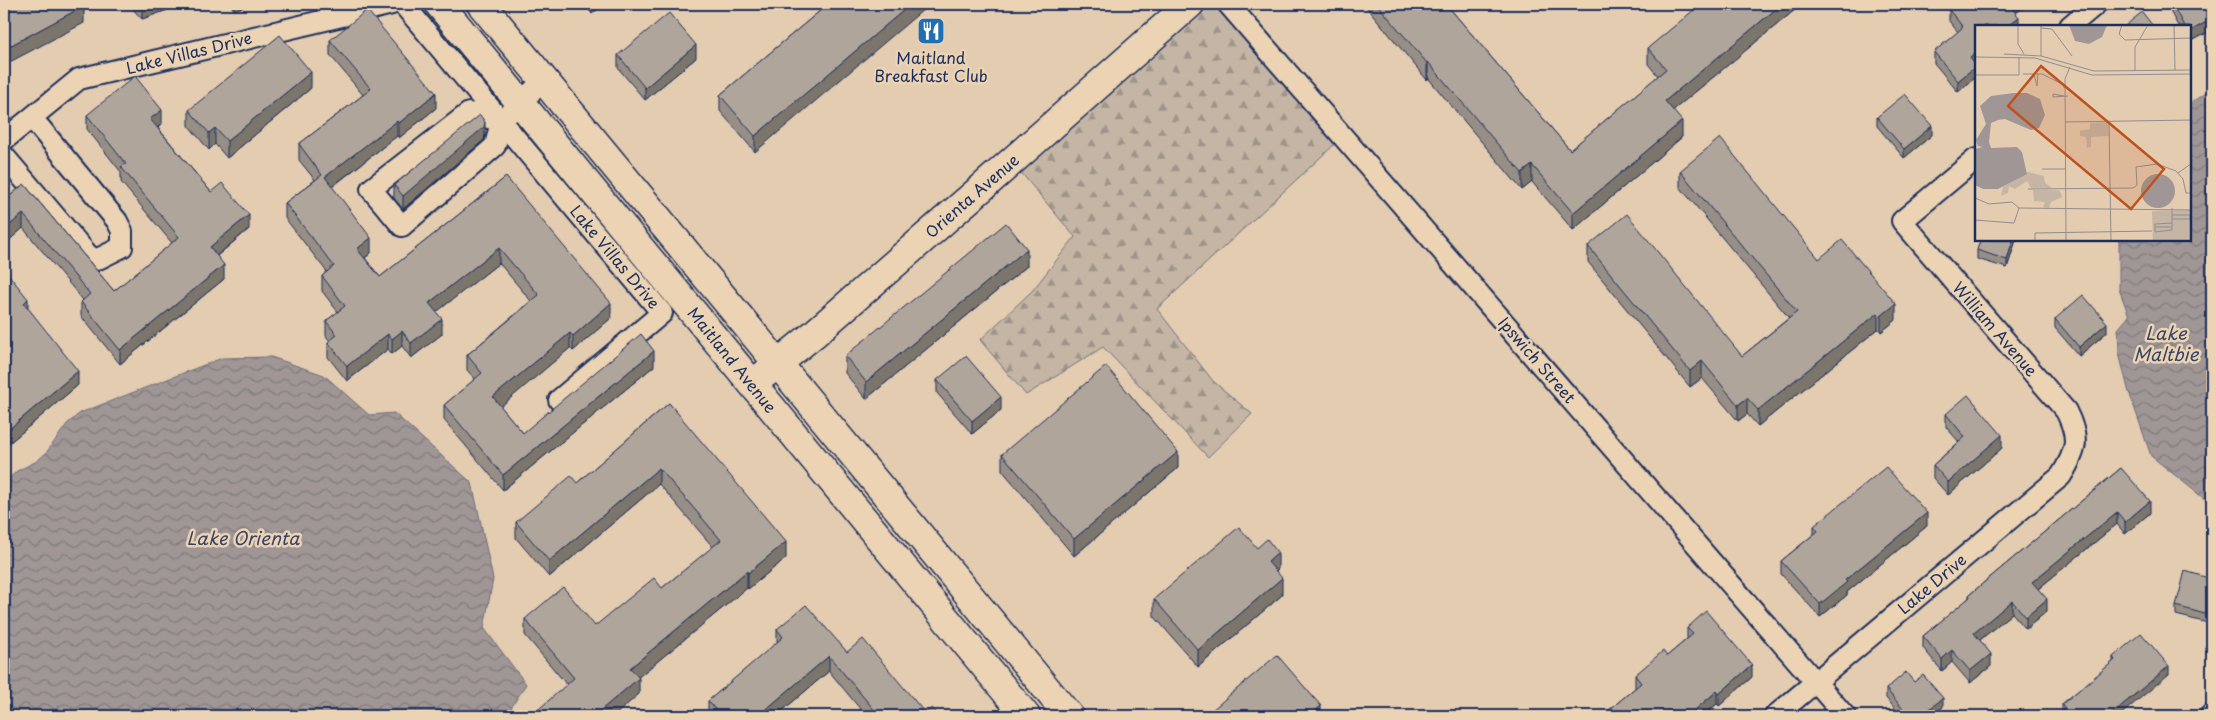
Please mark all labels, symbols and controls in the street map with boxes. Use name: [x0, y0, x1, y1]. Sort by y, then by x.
restaurant icon: Maitland Breakfast Club: [916, 16, 946, 46]
street label: Lake Villas Drive: [123, 25, 254, 79]
inset map: [1975, 25, 2191, 241]
place label: Maitland Breakfast Club: [874, 45, 988, 87]
street label: Orienta Avenue: [919, 147, 1024, 243]
street label: Lake Villas Drive: [565, 199, 666, 313]
street label: William Avenue: [1948, 276, 2044, 381]
street label: Maitland Avenue: [683, 301, 783, 418]
street label: Ipswich Street: [1493, 311, 1583, 408]
water label: Lake Maltbie: [2134, 319, 2200, 367]
water label: Lake Orienta: [187, 524, 300, 551]
street label: Lake Drive: [1892, 547, 1971, 619]

